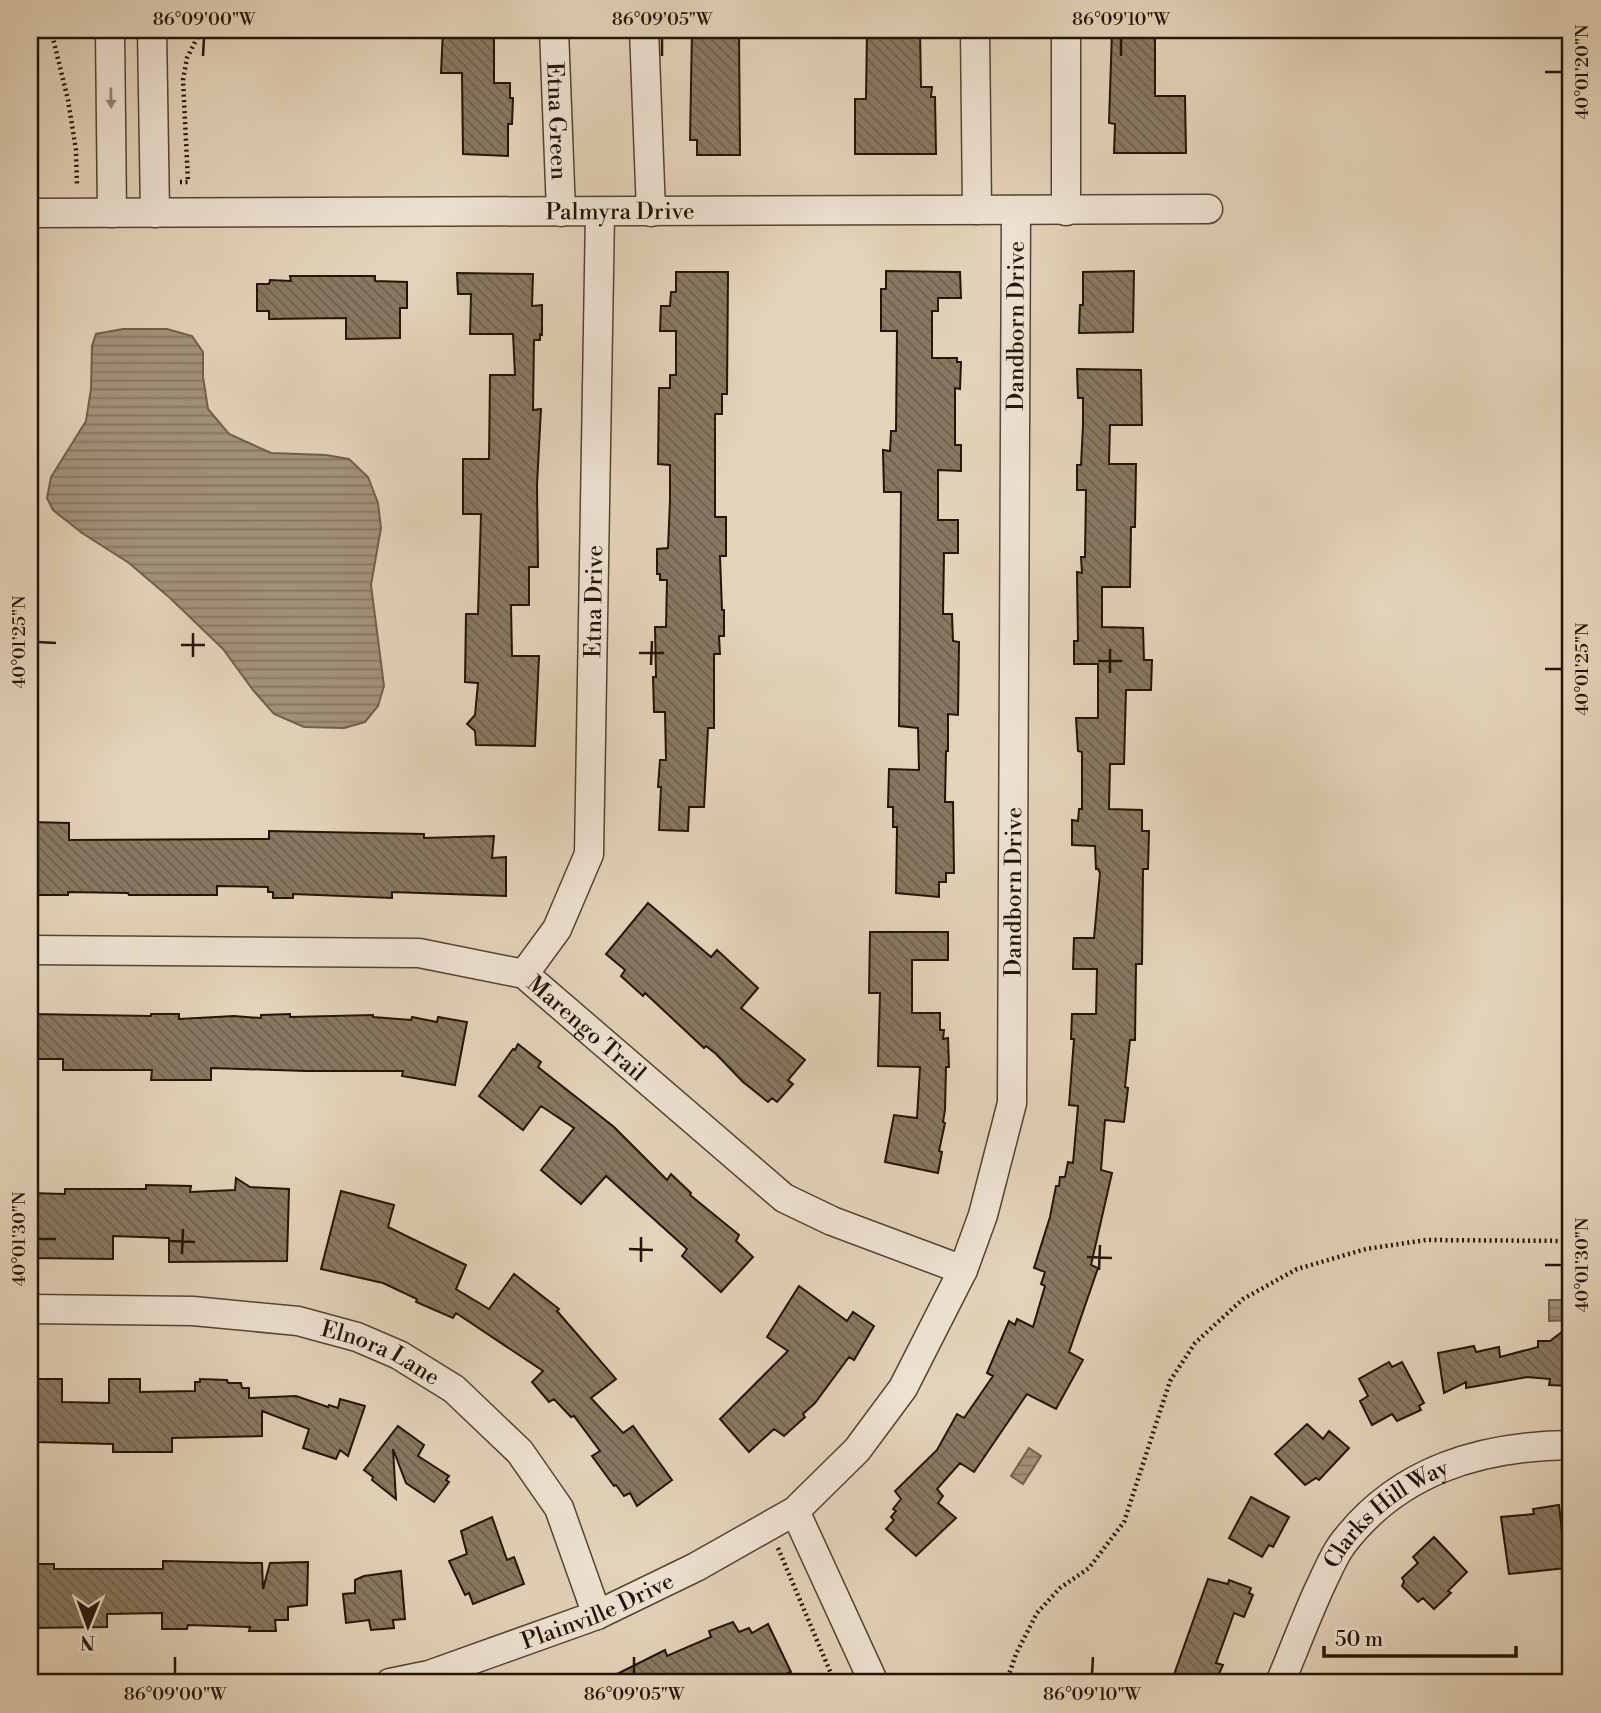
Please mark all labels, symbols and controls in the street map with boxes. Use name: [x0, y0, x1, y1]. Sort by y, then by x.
text: 86°09'00"W: [153, 8, 256, 31]
text: 86°09'05"W: [612, 8, 713, 31]
text: 86°09'10"W: [1072, 8, 1171, 31]
text: 40°01'20"N: [1571, 24, 1594, 120]
street label: Etna Green: [540, 62, 573, 181]
one-way arrow: [105, 87, 117, 109]
street label: Palmyra Drive: [545, 198, 695, 226]
street label: Dandborn Drive: [1002, 241, 1031, 411]
street label: Etna Drive: [579, 545, 609, 658]
text: 40°01'25"N: [8, 595, 31, 689]
text: 40°01'25"N: [1571, 622, 1594, 716]
street label: Dandborn Drive: [1000, 807, 1028, 977]
street label: Marengo Trail: [521, 970, 651, 1088]
text: 40°01'30"N: [8, 1191, 31, 1286]
text: 40°01'30"N: [1571, 1217, 1594, 1312]
street label: Elnora Lane: [318, 1315, 445, 1392]
street label: Clarks Hill Way: [1318, 1453, 1454, 1573]
street label: Plainville Drive: [518, 1567, 678, 1656]
north arrow: [52, 1590, 122, 1660]
scale bar: [1324, 1615, 1517, 1659]
text: 50 m: [1335, 1627, 1383, 1653]
text: N: [80, 1630, 95, 1654]
text: 86°09'00"W: [124, 1683, 227, 1706]
text: 86°09'05"W: [584, 1683, 685, 1706]
text: 86°09'10"W: [1043, 1683, 1142, 1706]

